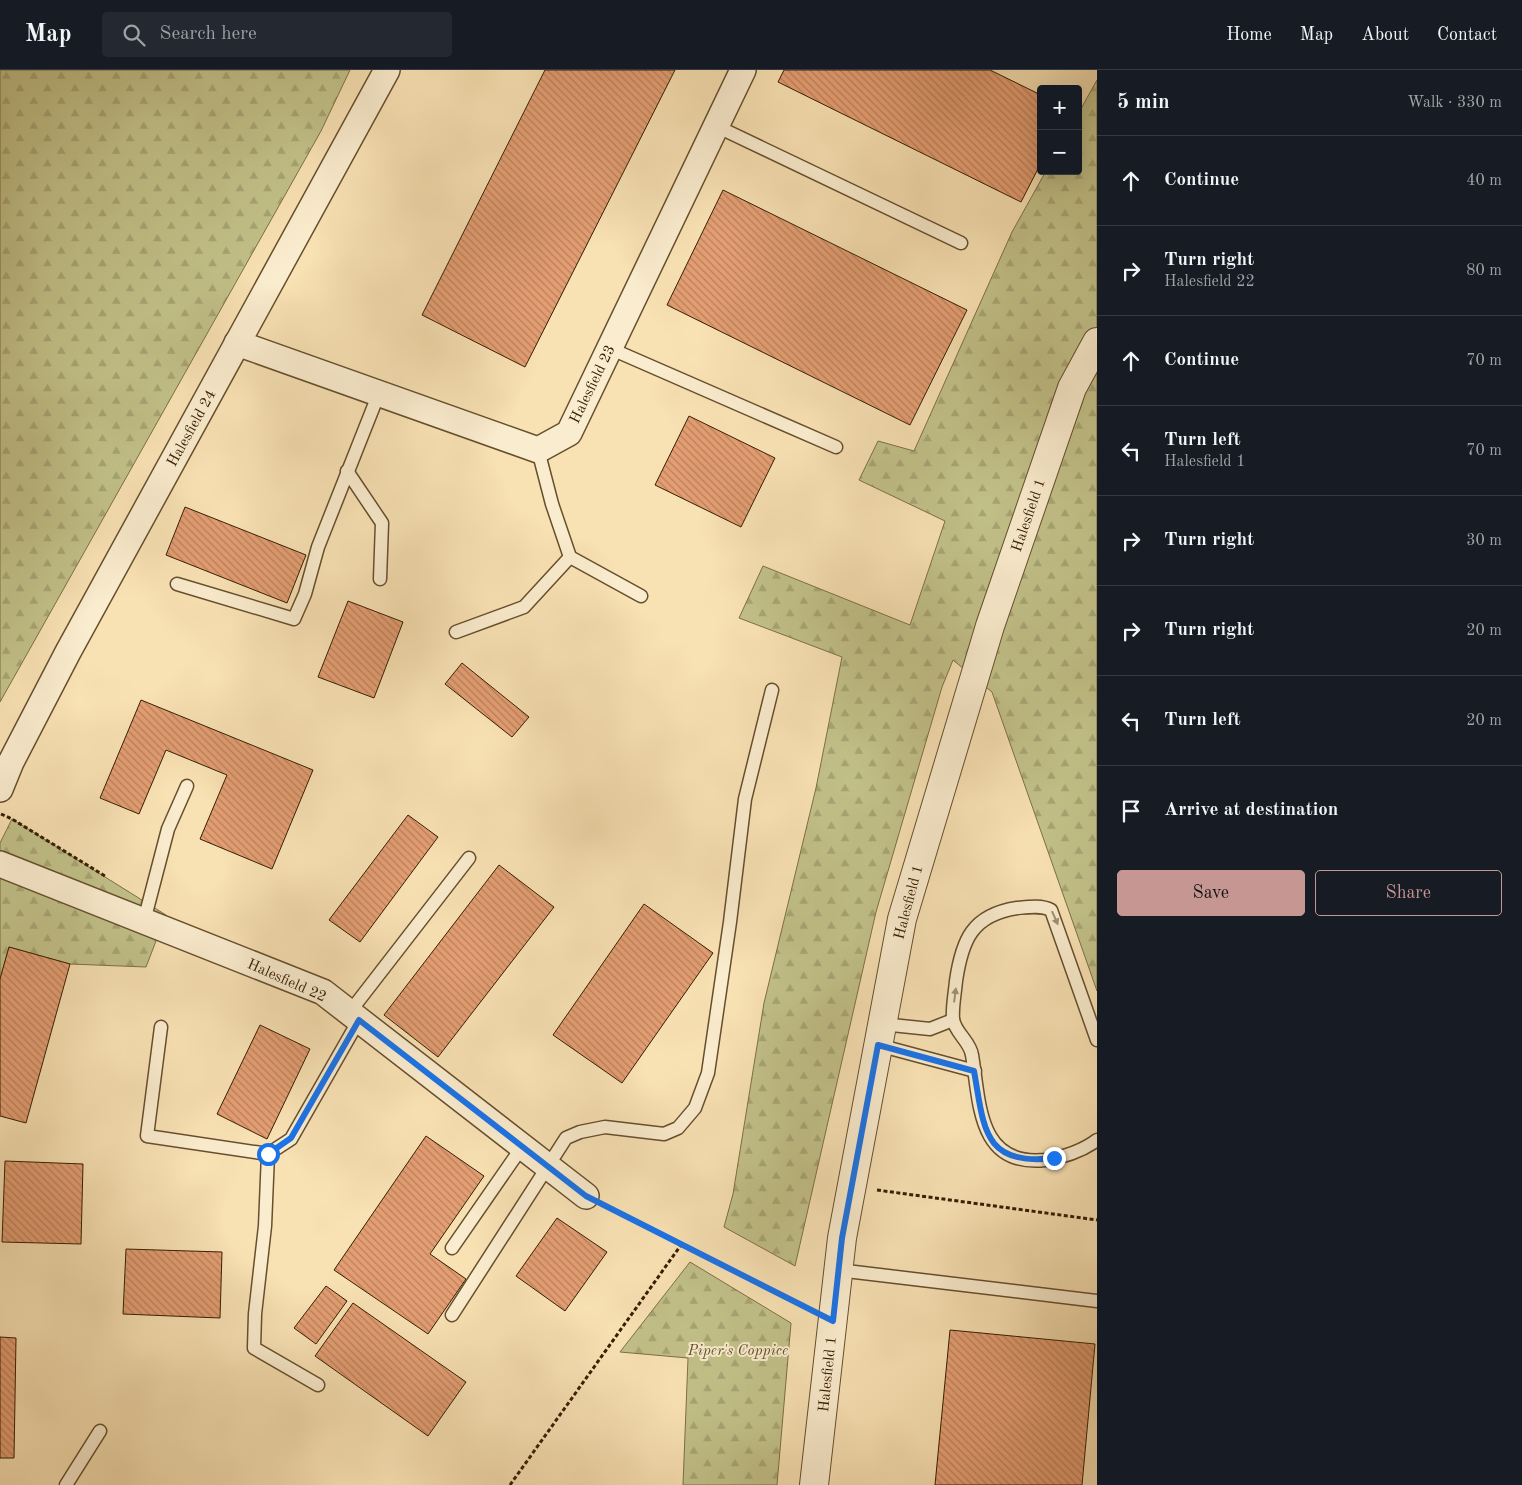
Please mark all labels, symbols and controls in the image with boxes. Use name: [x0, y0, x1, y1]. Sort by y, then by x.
search box: [102, 12, 452, 57]
icon: search: [120, 21, 148, 49]
text: Map: [25, 23, 72, 47]
text: Search here: [160, 25, 257, 44]
text: Home: [1226, 26, 1272, 44]
text: Map: [1300, 26, 1333, 44]
text: About: [1361, 26, 1409, 44]
text: Contact: [1437, 26, 1497, 44]
map controls: [1037, 85, 1082, 175]
button: +: [1037, 85, 1082, 130]
text: 5 min: [1117, 92, 1170, 113]
text: Walk · 330 m: [1407, 95, 1502, 111]
button: −: [1037, 130, 1082, 175]
icon: ahead: [1117, 167, 1145, 195]
text: Continue: [1164, 171, 1239, 190]
text: 40 m: [1466, 173, 1502, 189]
text: Turn right: [1164, 251, 1254, 270]
icon: right: [1117, 257, 1145, 285]
text: 80 m: [1466, 263, 1502, 279]
text: Halesfield 22: [1164, 274, 1255, 290]
street label: Halesfield 23: [568, 343, 619, 426]
icon: ahead: [1117, 347, 1145, 375]
text: Continue: [1164, 351, 1239, 370]
text: 70 m: [1466, 353, 1502, 369]
street label: Halesfield 24: [165, 388, 219, 470]
text: Turn left: [1164, 431, 1241, 450]
icon: left: [1117, 437, 1145, 465]
text: 70 m: [1466, 443, 1502, 459]
text: Halesfield 1: [1164, 454, 1245, 470]
street label: Halesfield 1: [1010, 477, 1049, 554]
icon: right: [1117, 527, 1145, 555]
text: Turn right: [1164, 531, 1254, 550]
text: 30 m: [1466, 533, 1502, 549]
icon: right: [1117, 617, 1145, 645]
text: Turn right: [1164, 621, 1254, 640]
text: 20 m: [1466, 623, 1502, 639]
icon: left: [1117, 707, 1145, 735]
text: Turn left: [1164, 711, 1241, 730]
text: 20 m: [1466, 713, 1502, 729]
icon: arrive: [1117, 797, 1145, 825]
text: Arrive at destination: [1164, 801, 1338, 820]
street label: Halesfield 1: [892, 864, 927, 941]
button: Save: [1117, 870, 1305, 916]
button: Share: [1315, 870, 1502, 916]
one-way arrow: [1051, 911, 1059, 925]
street label: Halesfield 22: [244, 957, 328, 1006]
one-way arrow: [951, 986, 959, 1002]
route start: [257, 1143, 280, 1166]
route end: [1043, 1147, 1066, 1170]
street label: Halesfield 1: [817, 1335, 840, 1413]
park label: Piper's Coppice: [687, 1344, 788, 1359]

